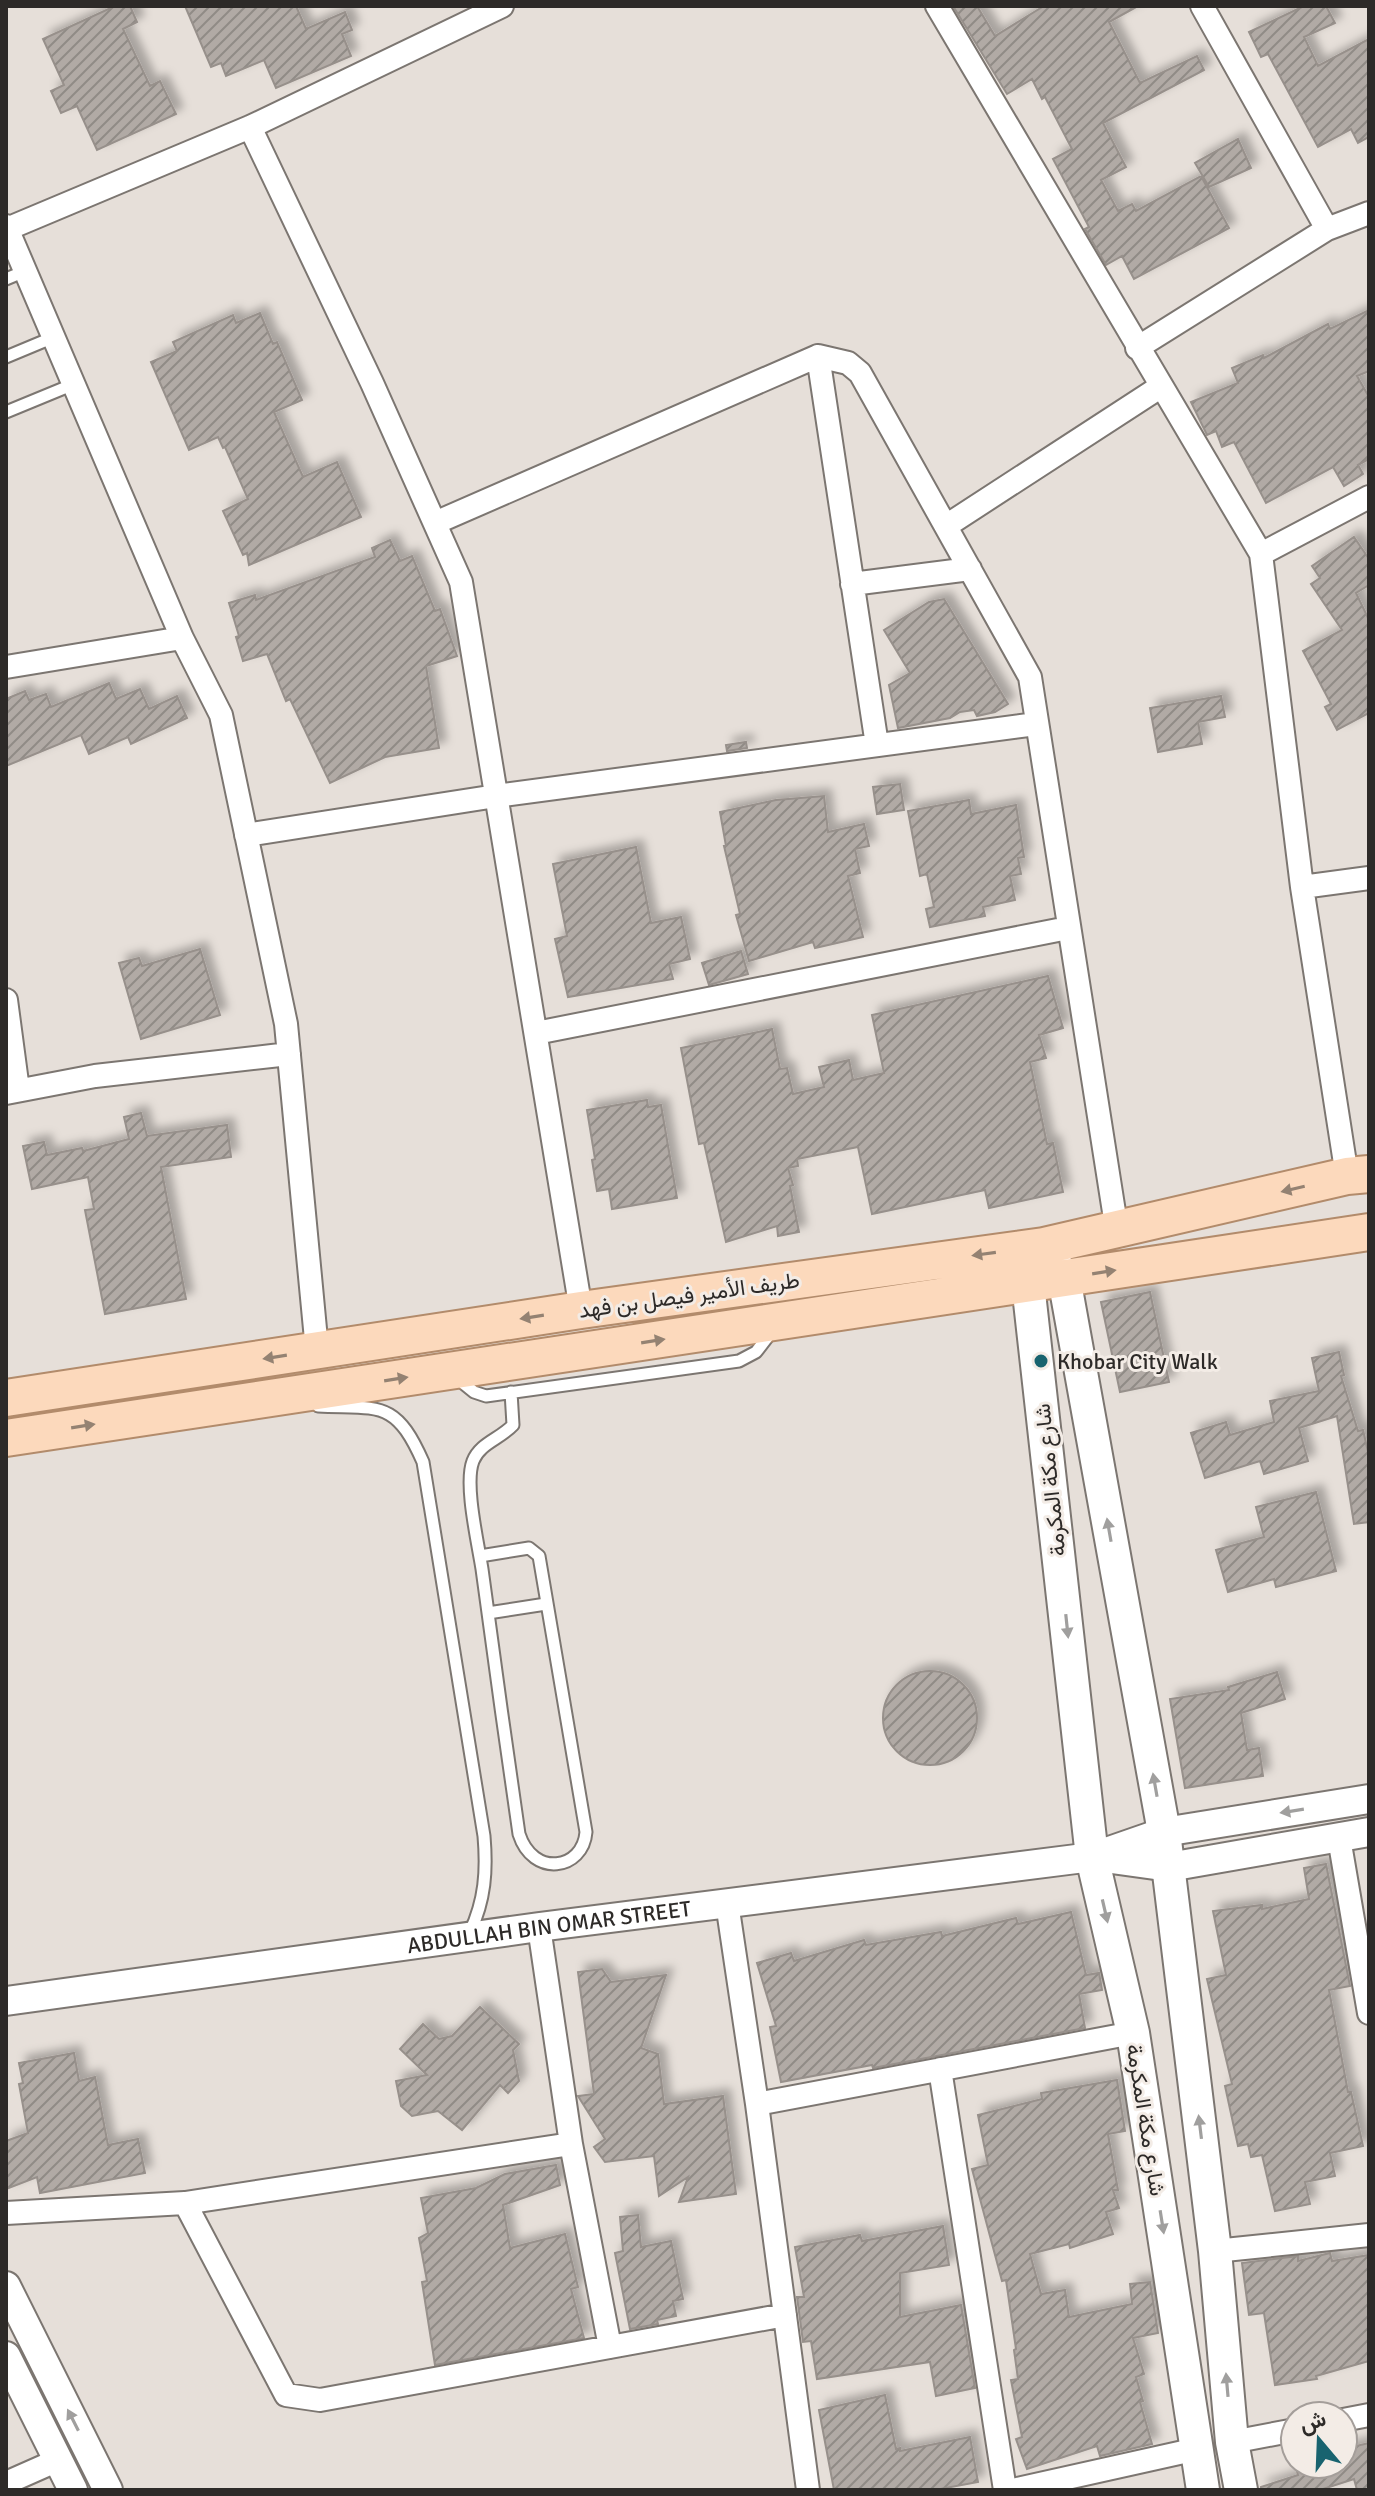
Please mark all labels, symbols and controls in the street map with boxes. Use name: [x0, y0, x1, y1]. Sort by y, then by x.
one-way arrow: [1280, 1183, 1305, 1196]
one-way arrow: [971, 1248, 996, 1261]
street label: طريف الأمير فيصل بن فهد: [577, 1266, 801, 1324]
one-way arrow: [1091, 1266, 1116, 1278]
one-way arrow: [519, 1311, 544, 1324]
one-way arrow: [641, 1334, 666, 1347]
place label: Khobar City Walk: [1057, 1348, 1218, 1375]
one-way arrow: [262, 1351, 287, 1364]
marker: Khobar City Walk: [1032, 1352, 1050, 1370]
one-way arrow: [383, 1373, 408, 1385]
street label: شارع مكة المكرمة: [1029, 1402, 1072, 1558]
one-way arrow: [71, 1419, 96, 1432]
one-way arrow: [1103, 1517, 1115, 1542]
one-way arrow: [1060, 1614, 1073, 1639]
one-way arrow: [1149, 1773, 1161, 1798]
one-way arrow: [1279, 1805, 1304, 1818]
street label: ABDULLAH BIN OMAR STREET: [405, 1894, 693, 1959]
one-way arrow: [1099, 1899, 1112, 1924]
street label: شارع مكة المكرمة: [1120, 2042, 1171, 2198]
one-way arrow: [1193, 2114, 1206, 2139]
one-way arrow: [1156, 2210, 1169, 2235]
one-way arrow: [1220, 2372, 1233, 2397]
north arrow: [1279, 2400, 1359, 2480]
text: ش: [1296, 2404, 1330, 2439]
one-way arrow: [67, 2409, 80, 2432]

